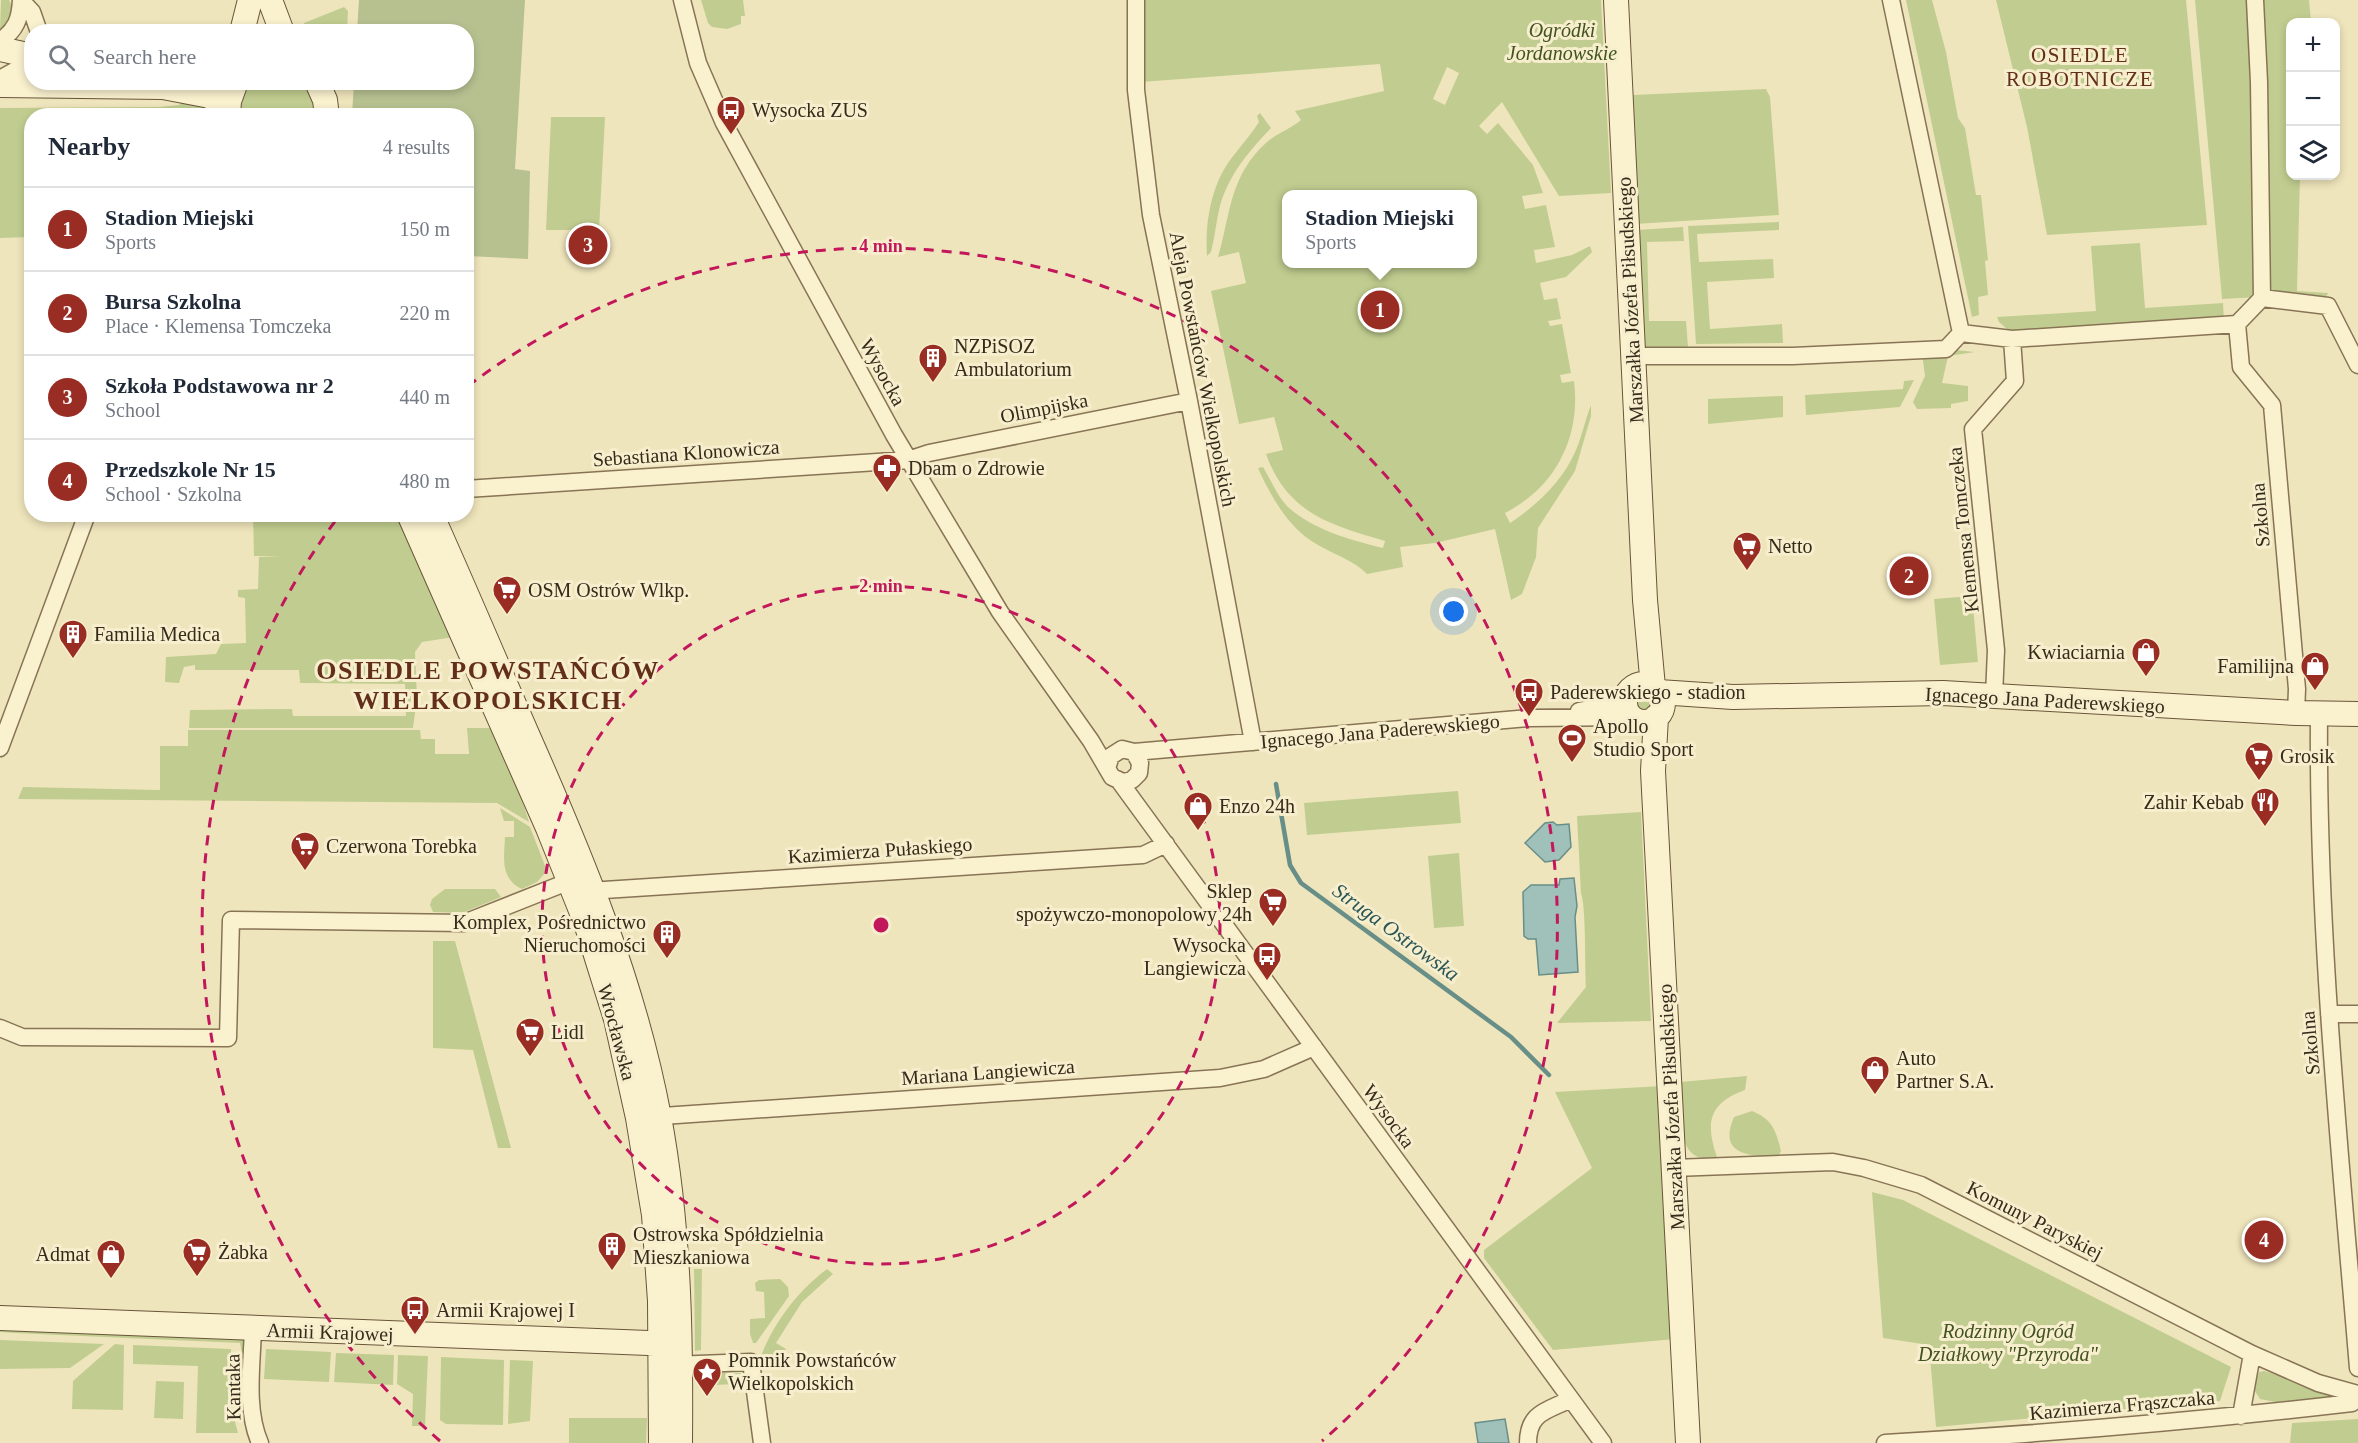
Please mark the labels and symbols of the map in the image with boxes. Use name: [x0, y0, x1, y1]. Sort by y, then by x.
park label: Ogródki Jordanowskie: [1507, 19, 1617, 64]
district label: OSIEDLE ROBOTNICZE: [2006, 43, 2154, 91]
bus stop icon: Wysocka ZUS: [715, 94, 747, 136]
place label: Wysocka ZUS: [752, 99, 868, 122]
street label: Marszałka Józefa Piłsudskiego: [1613, 176, 1648, 424]
pin: 3: [568, 222, 608, 268]
street label: Aleja Powstańców Wielkopolskich: [1165, 230, 1241, 509]
text: 4 min: [859, 236, 903, 256]
pin: 1: [1360, 288, 1400, 332]
street label: Wysocka: [855, 335, 910, 410]
place label: NZPiSOZ Ambulatorium: [954, 335, 1072, 380]
building icon: NZPiSOZ Ambulatorium: [917, 342, 949, 384]
street label: Olimpijska: [998, 389, 1090, 428]
street label: Sebastiana Klonowicza: [592, 435, 780, 471]
street label: Klemensa Tomczeka: [1943, 446, 1983, 614]
pharmacy icon: Dbam o Zdrowie: [871, 452, 903, 494]
place label: Dbam o Zdrowie: [908, 457, 1045, 479]
street label: Szkolna: [2246, 482, 2274, 548]
supermarket icon: Netto: [1731, 530, 1763, 572]
place label: Netto: [1768, 535, 1812, 557]
pin: 2: [1890, 554, 1928, 598]
supermarket icon: OSM Ostrów Wlkp.: [491, 574, 523, 616]
text: 2 min: [859, 576, 903, 596]
place label: OSM Ostrów Wlkp.: [528, 579, 689, 602]
your location: [1439, 597, 1468, 626]
building icon: Familia Medica: [57, 618, 89, 660]
place label: Familia Medica: [94, 623, 220, 645]
shop icon: Kwiaciarnia: [2130, 636, 2162, 678]
place label: Kwiaciarnia: [2027, 641, 2125, 663]
shop icon: Familijna: [2299, 650, 2331, 692]
place label: Familijna: [2217, 655, 2294, 678]
district label: OSIEDLE POWSTAŃCÓW WIELKOPOLSKICH: [316, 656, 660, 715]
bus stop icon: Paderewskiego - stadion: [1513, 676, 1545, 718]
place label: Paderewskiego - stadion: [1550, 681, 1746, 704]
street label: Ignacego Jana Paderewskiego: [1925, 683, 2165, 718]
street label: Ignacego Jana Paderewskiego: [1260, 710, 1501, 753]
place label: Apollo Studio Sport: [1593, 715, 1694, 761]
sports icon: Apollo Studio Sport: [1556, 722, 1588, 764]
supermarket icon: Grosik: [2243, 740, 2275, 782]
place label: Grosik: [2280, 745, 2334, 767]
restaurant icon: Zahir Kebab: [2249, 786, 2281, 828]
shop icon: Enzo 24h: [1182, 790, 1214, 832]
place label: Zahir Kebab: [2143, 791, 2244, 813]
place label: Enzo 24h: [1219, 795, 1295, 817]
supermarket icon: Czerwona Torebka: [289, 830, 321, 872]
street label: Kazimierza Pułaskiego: [787, 833, 973, 868]
place label: Czerwona Torebka: [326, 835, 477, 857]
water label: Struga Ostrowska: [1328, 878, 1464, 986]
place label: Sklep spożywczo-monopolowy 24h: [1016, 880, 1252, 926]
supermarket icon: Sklep spożywczo-monopolowy 24h: [1257, 886, 1289, 928]
place label: Komplex, Pośrednictwo Nieruchomości: [453, 911, 646, 956]
centre of rings: [871, 915, 891, 935]
building icon: Komplex, Pośrednictwo Nieruchomości: [651, 918, 683, 960]
place label: Wysocka Langiewicza: [1144, 934, 1246, 980]
bus stop icon: Wysocka Langiewicza: [1251, 940, 1283, 982]
street label: Wrocławska: [594, 981, 640, 1083]
street label: Marszałka Józefa Piłsudskiego: [1654, 983, 1689, 1231]
street label: Szkolna: [2296, 1010, 2324, 1076]
supermarket icon: Lidl: [514, 1016, 546, 1058]
place label: Lidl: [551, 1021, 585, 1043]
place label: Auto Partner S.A.: [1896, 1047, 1994, 1092]
shop icon: Auto Partner S.A.: [1859, 1054, 1891, 1096]
street label: Mariana Langiewicza: [901, 1055, 1076, 1090]
street label: Wysocka: [1358, 1080, 1419, 1153]
street label: Komuny Paryskiej: [1963, 1176, 2107, 1265]
pin: 4: [2244, 1218, 2284, 1262]
place label: Ostrowska Spółdzielnia Mieszkaniowa: [633, 1223, 824, 1268]
building icon: Ostrowska Spółdzielnia Mieszkaniowa: [596, 1230, 628, 1272]
supermarket icon: Żabka: [181, 1236, 213, 1278]
shop icon: Admat: [95, 1238, 127, 1280]
place label: Żabka: [218, 1241, 268, 1263]
place label: Admat: [36, 1243, 90, 1265]
bus stop icon: Armii Krajowej I: [399, 1294, 431, 1336]
place label: Armii Krajowej I: [436, 1299, 575, 1322]
street label: Armii Krajowej: [266, 1319, 394, 1346]
park label: Rodzinny Ogród Działkowy "Przyroda": [1917, 1320, 2099, 1366]
place label: Pomnik Powstańców Wielkopolskich: [728, 1349, 897, 1395]
street label: Kantaka: [221, 1353, 245, 1421]
place icon: Pomnik Powstańców Wielkopolskich: [691, 1356, 723, 1398]
street label: Kazimierza Frąszczaka: [2028, 1386, 2216, 1425]

